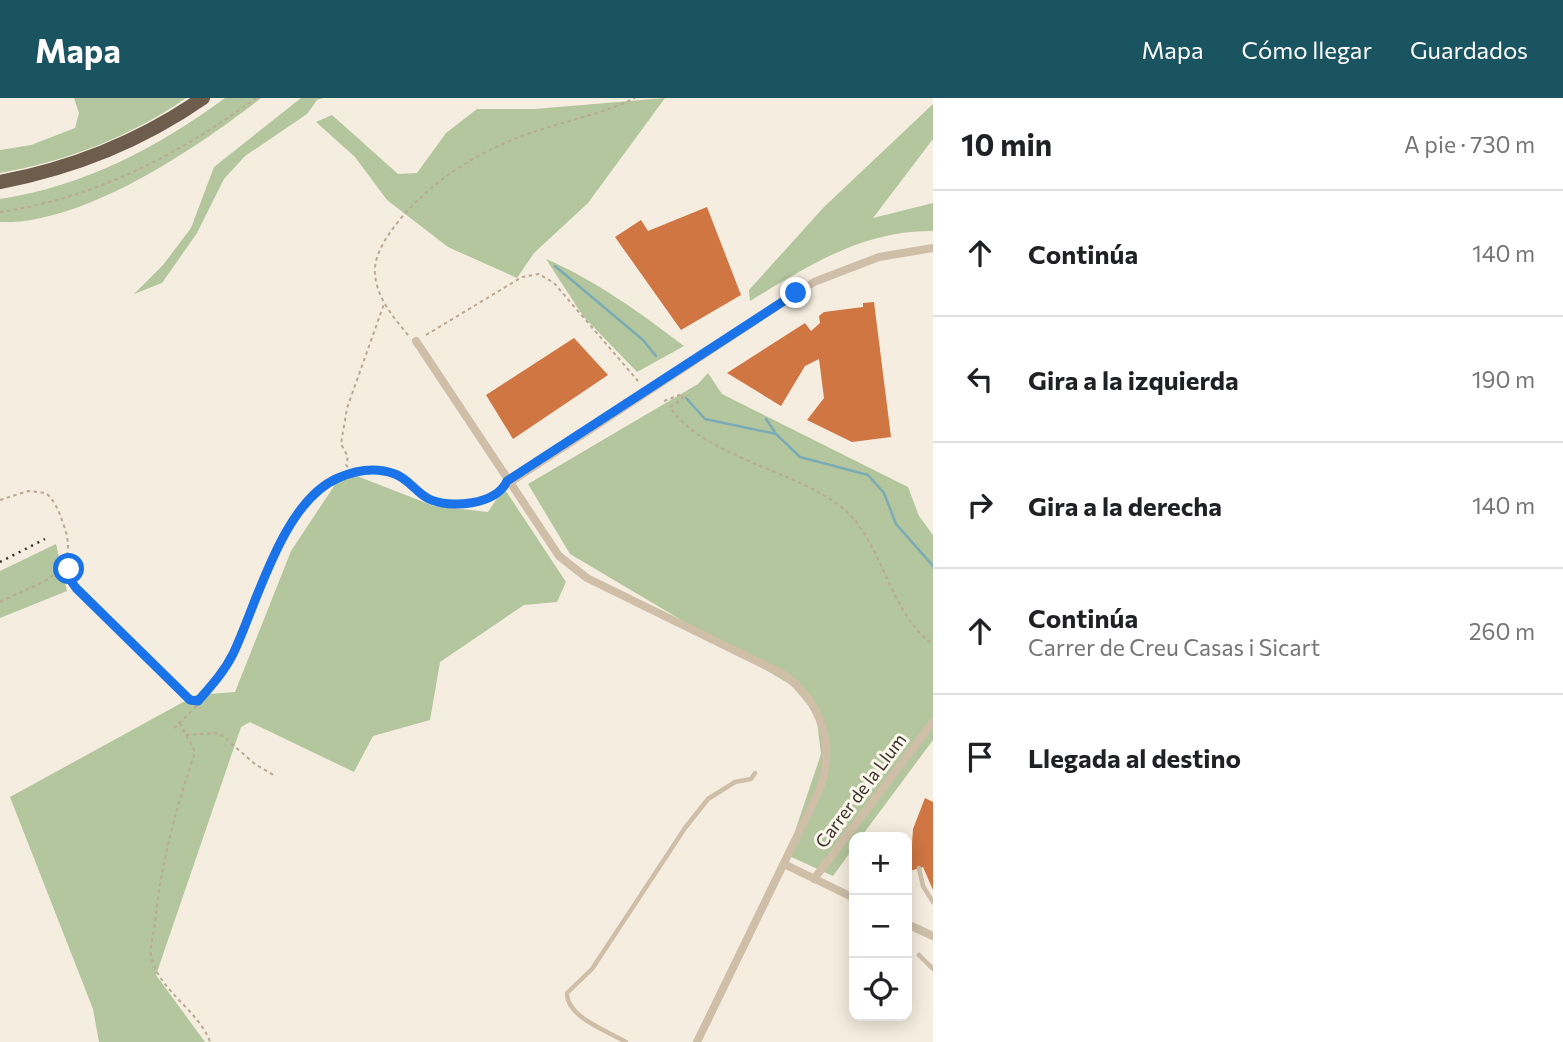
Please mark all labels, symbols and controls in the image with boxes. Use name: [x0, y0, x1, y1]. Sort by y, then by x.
text: Mapa: [35, 29, 121, 70]
text: Mapa: [1141, 35, 1204, 64]
text: Cómo llegar: [1242, 35, 1372, 64]
text: Guardados: [1410, 35, 1528, 64]
text: 10 min: [961, 125, 1052, 162]
text: A pie · 730 m: [1404, 130, 1535, 158]
icon: ahead: [961, 234, 999, 272]
text: Continúa: [1028, 238, 1138, 269]
text: 140 m: [1472, 239, 1535, 267]
route end: [780, 277, 811, 308]
icon: left: [961, 360, 999, 398]
text: Gira a la izquierda: [1028, 364, 1239, 395]
text: 190 m: [1472, 365, 1535, 393]
icon: right: [961, 486, 999, 524]
text: Gira a la derecha: [1028, 490, 1222, 521]
text: 140 m: [1472, 491, 1535, 519]
route start: [53, 553, 84, 584]
text: Continúa: [1028, 602, 1138, 633]
icon: ahead: [961, 612, 999, 650]
text: 260 m: [1469, 617, 1535, 645]
text: Carrer de Creu Casas i Sicart: [1028, 633, 1320, 661]
street label: Carrer de la Llum: [810, 729, 910, 852]
icon: arrive: [961, 738, 999, 776]
text: Llegada al destino: [1028, 742, 1241, 773]
map controls: [849, 832, 912, 1021]
button: +: [849, 832, 912, 895]
button: −: [849, 895, 912, 958]
button: locate: [849, 958, 912, 1021]

